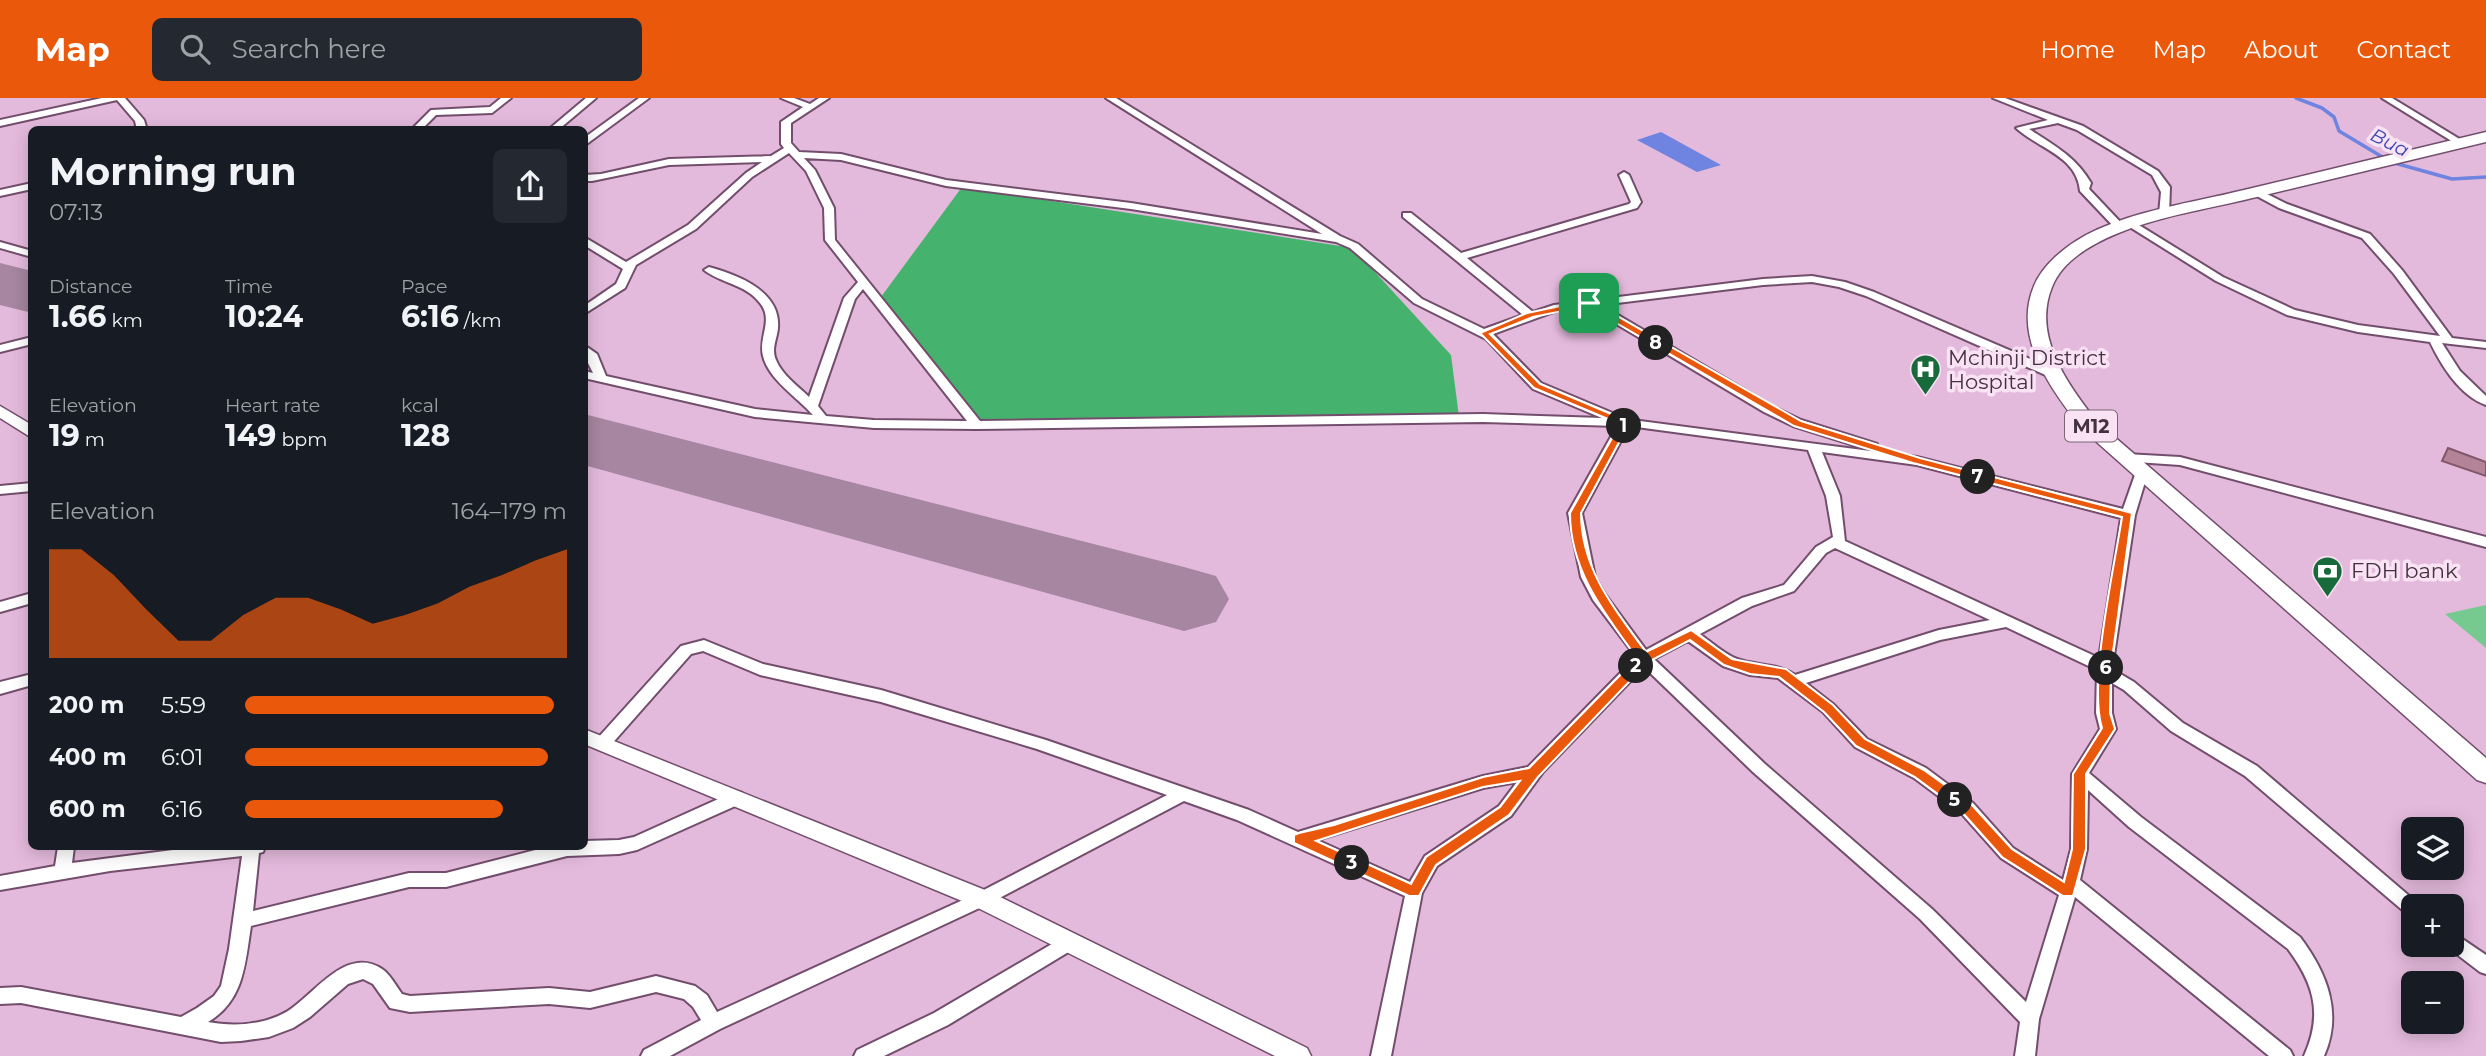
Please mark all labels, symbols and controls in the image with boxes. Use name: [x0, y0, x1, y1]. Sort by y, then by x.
search box: [152, 18, 642, 81]
text: Map: [35, 29, 110, 69]
icon: search: [176, 30, 214, 68]
text: Search here: [232, 33, 386, 65]
text: Home: [2040, 35, 2115, 64]
text: Map: [2153, 35, 2206, 64]
text: About: [2244, 35, 2318, 64]
text: Contact: [2356, 35, 2451, 64]
water label: Bua: [2367, 123, 2413, 162]
text: Morning run: [49, 148, 297, 195]
button: share: [493, 149, 567, 223]
text: 07:13: [49, 198, 103, 226]
pin: [1559, 273, 1619, 333]
text: Distance: [49, 275, 132, 298]
text: Time: [225, 275, 273, 298]
text: Pace: [401, 275, 448, 298]
icon: arrive: [1570, 284, 1608, 322]
text: 1.66: [49, 298, 106, 335]
text: 10:24: [225, 298, 303, 335]
text: 6:16: [401, 298, 459, 335]
text: km: [106, 309, 143, 332]
text: /km: [459, 309, 502, 332]
pin: 8: [1638, 326, 1674, 360]
text: 8: [1649, 331, 1662, 354]
place label: Mchinji District Hospital: [1948, 345, 2107, 394]
hospital icon: Mchinji District Hospital: [1908, 353, 1942, 397]
text: Elevation: [49, 394, 137, 417]
text: Heart rate: [225, 394, 320, 417]
text: kcal: [401, 394, 439, 417]
pin: 1: [1606, 408, 1642, 444]
road number: M12: [2065, 410, 2117, 442]
text: 1: [1620, 414, 1627, 437]
text: 19: [49, 417, 80, 454]
text: 149: [225, 417, 276, 454]
text: 128: [401, 417, 450, 454]
text: m: [80, 428, 105, 451]
text: bpm: [276, 428, 327, 451]
pin: 7: [1960, 460, 1996, 494]
text: 7: [1972, 465, 1983, 488]
text: Elevation: [49, 497, 155, 525]
text: 164–179 m: [452, 497, 567, 525]
bank icon: FDH bank: [2311, 554, 2345, 598]
place label: FDH bank: [2351, 558, 2458, 583]
pin: 2: [1618, 648, 1654, 684]
pin: 6: [2088, 650, 2124, 686]
text: 2: [1630, 654, 1641, 677]
text: 6: [2099, 656, 2112, 679]
text: 200 m: [49, 691, 124, 719]
text: 5:59: [161, 691, 206, 719]
text: 400 m: [49, 743, 127, 771]
text: 6:01: [161, 743, 203, 771]
pin: 5: [1938, 782, 1972, 818]
text: 5: [1949, 788, 1960, 811]
text: 600 m: [49, 795, 126, 823]
text: 6:16: [161, 795, 202, 823]
map controls: [2401, 817, 2464, 1034]
button: layers: [2401, 817, 2464, 880]
pin: 3: [1334, 846, 1370, 880]
text: 3: [1346, 851, 1357, 874]
button: +: [2401, 894, 2464, 957]
button: −: [2401, 971, 2464, 1034]

